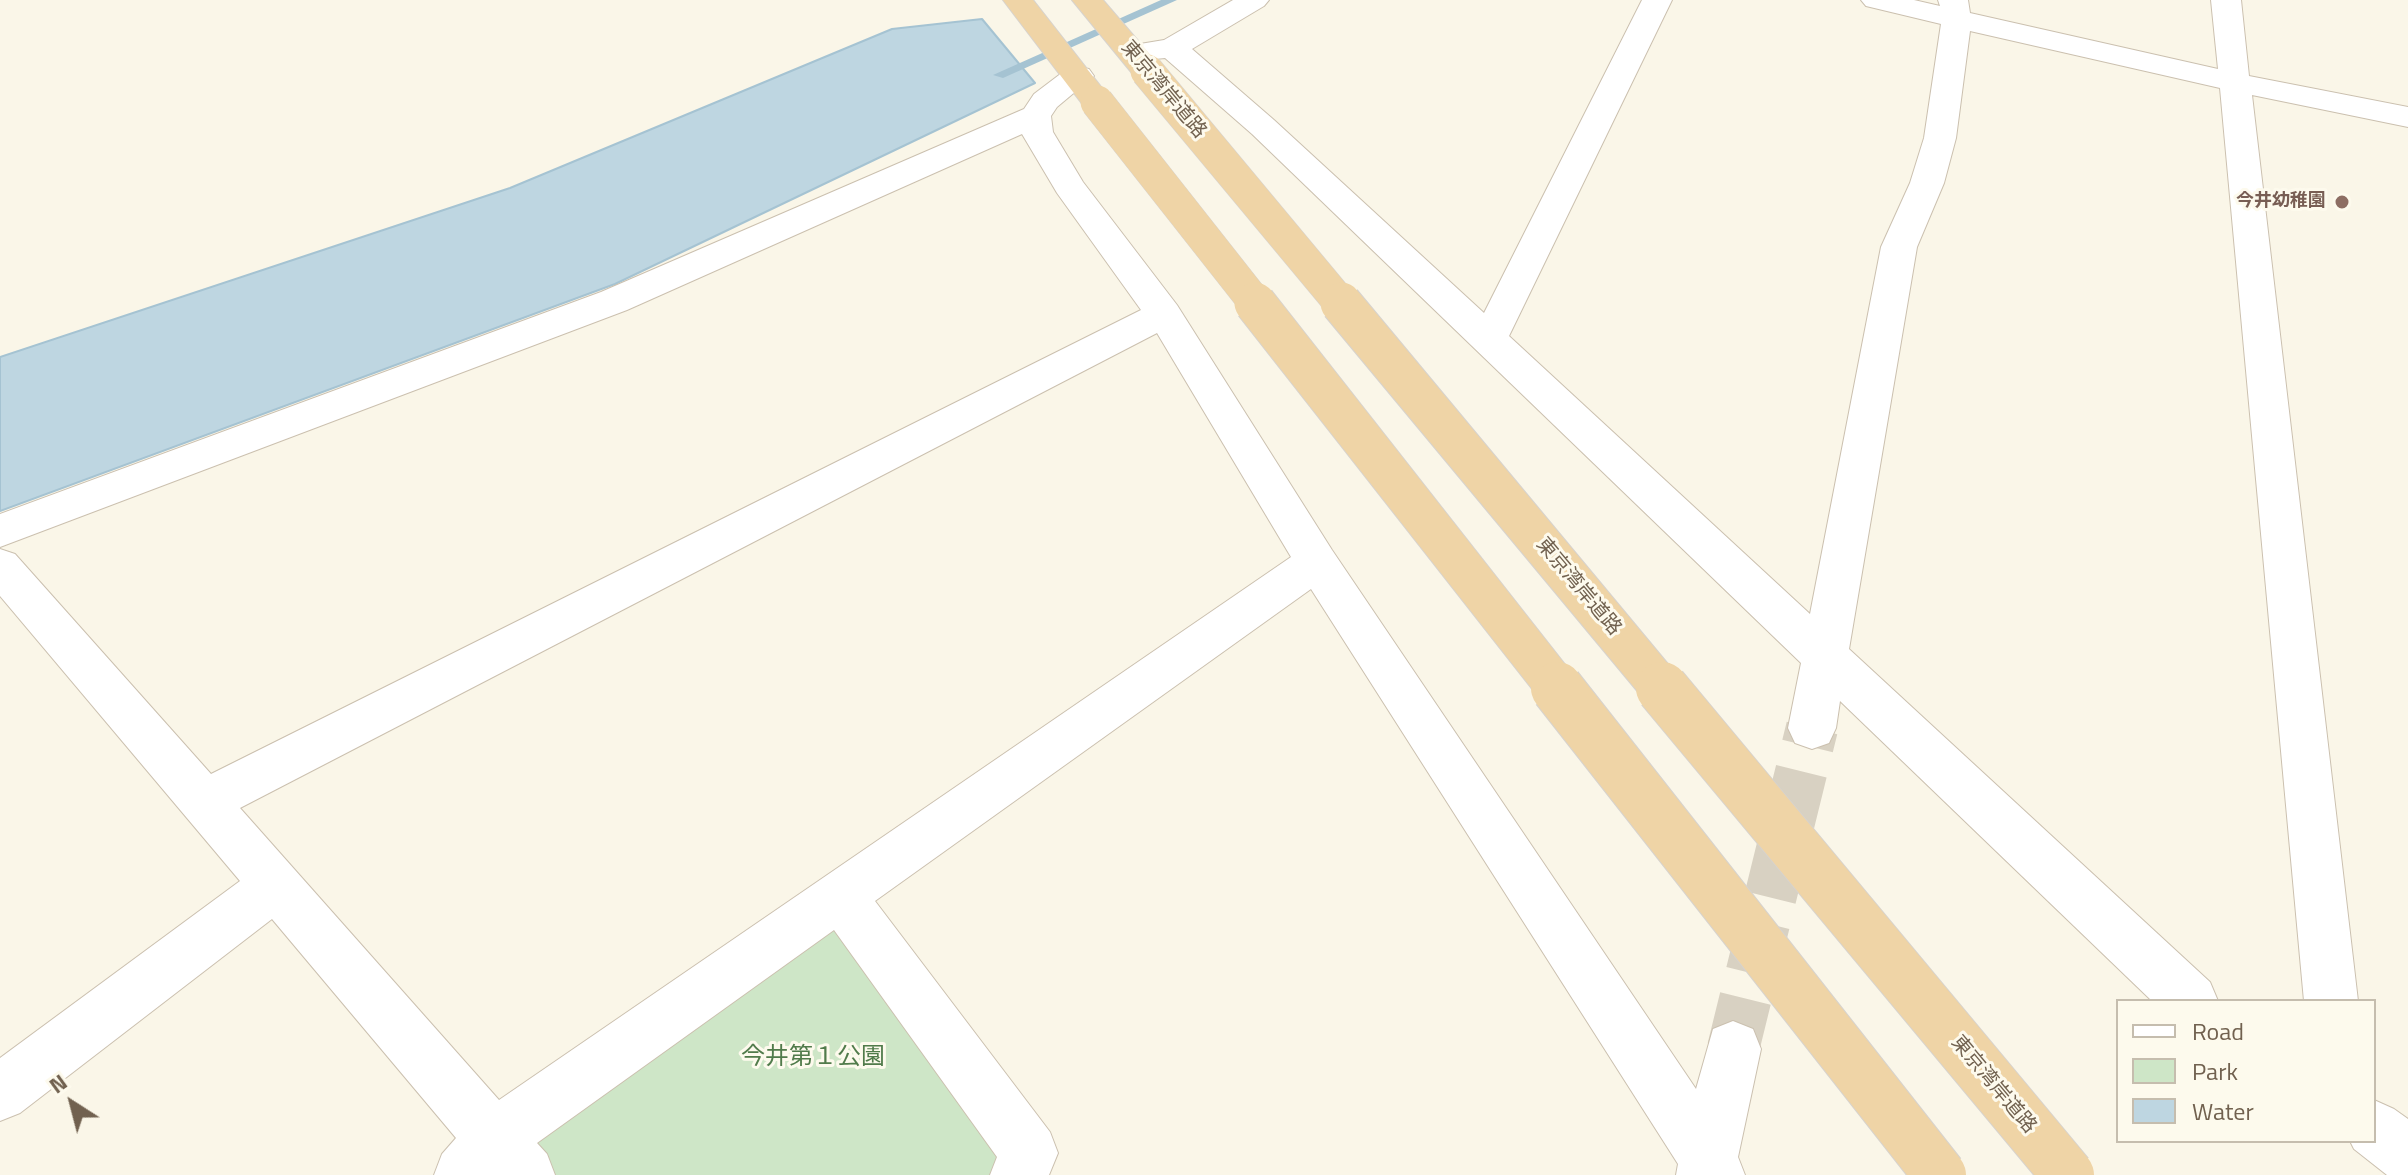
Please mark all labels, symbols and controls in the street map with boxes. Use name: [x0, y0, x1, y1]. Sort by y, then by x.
street label: 東京湾岸道路: [1115, 36, 1211, 144]
place label: 今井幼稚園: [2236, 191, 2326, 213]
marker: 今井幼稚園: [2333, 193, 2351, 211]
street label: 東京湾岸道路: [1530, 533, 1626, 641]
legend: [2116, 999, 2376, 1143]
text: Road: [2192, 1013, 2244, 1049]
street label: 東京湾岸道路: [1945, 1031, 2041, 1139]
park label: 今井第１公園: [741, 1044, 885, 1072]
text: Park: [2192, 1053, 2238, 1089]
north arrow: [32, 1063, 112, 1143]
text: N: [42, 1065, 74, 1102]
text: Water: [2192, 1093, 2254, 1129]

